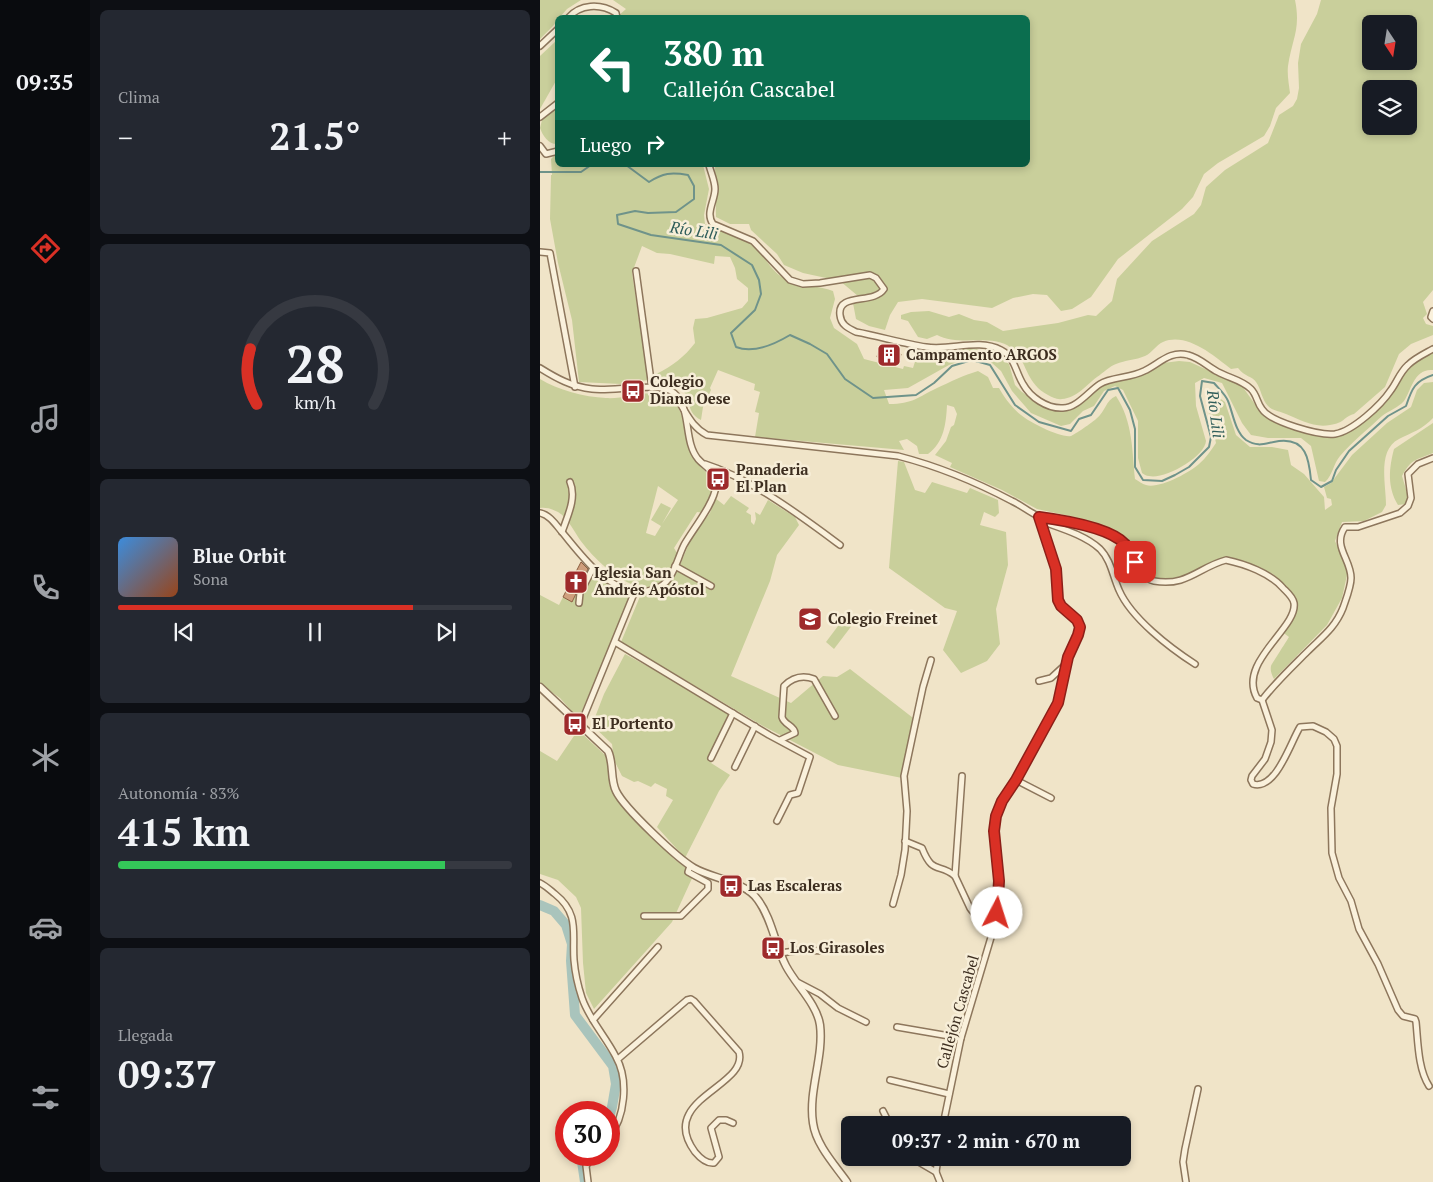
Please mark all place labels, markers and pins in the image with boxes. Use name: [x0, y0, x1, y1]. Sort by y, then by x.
building icon: Campamento ARGOS: [876, 342, 902, 368]
place label: Campamento ARGOS: [906, 344, 1057, 364]
place label: Colegio Diana Oese: [650, 371, 731, 408]
bus stop icon: Colegio Diana Oese: [620, 378, 646, 404]
place label: Panaderia El Plan: [736, 459, 809, 496]
bus stop icon: Panaderia El Plan: [705, 466, 731, 492]
pin: [1114, 541, 1156, 583]
place label: Iglesia San Andrés Apóstol: [594, 562, 704, 599]
church icon: Iglesia San Andrés Apóstol: [563, 569, 589, 595]
school or university icon: Colegio Freinet: [797, 606, 823, 632]
place label: Colegio Freinet: [828, 608, 938, 628]
bus stop icon: El Portento: [562, 711, 588, 737]
place label: El Portento: [592, 713, 673, 733]
bus stop icon: Las Escaleras: [718, 873, 744, 899]
place label: Las Escaleras: [748, 875, 842, 895]
bus stop icon: Los Girasoles: [760, 935, 786, 961]
place label: Los Girasoles: [790, 937, 885, 957]

